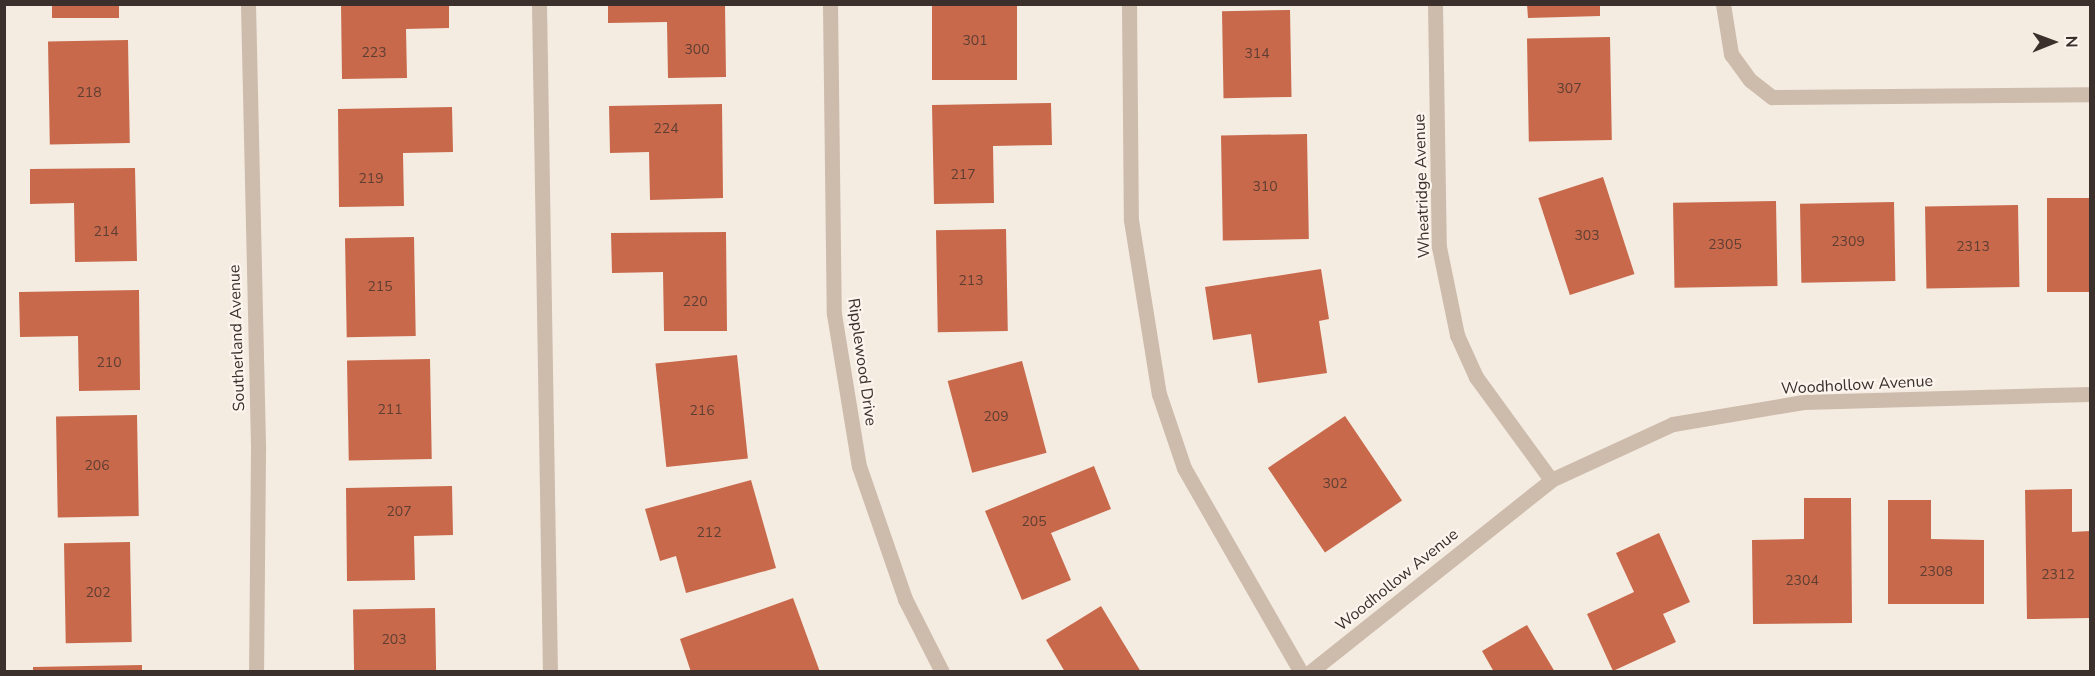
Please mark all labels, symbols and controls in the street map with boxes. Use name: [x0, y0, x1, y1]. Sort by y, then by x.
north arrow: [2023, 12, 2083, 72]
house number: 301: [962, 33, 988, 49]
text: N: [2060, 36, 2082, 48]
house number: 300: [684, 42, 710, 58]
house number: 223: [361, 45, 387, 61]
house number: 314: [1244, 46, 1270, 62]
house number: 307: [1556, 81, 1582, 97]
house number: 218: [76, 85, 102, 101]
street label: Wheatridge Avenue: [1410, 113, 1434, 259]
house number: 224: [653, 121, 679, 137]
house number: 217: [950, 167, 976, 183]
house number: 219: [358, 171, 384, 187]
house number: 310: [1252, 179, 1278, 195]
house number: 214: [93, 224, 119, 240]
house number: 303: [1574, 228, 1600, 244]
house number: 2309: [1831, 234, 1865, 250]
house number: 2305: [1708, 237, 1742, 253]
house number: 2313: [1956, 239, 1990, 255]
street label: Southerland Avenue: [225, 264, 249, 412]
house number: 213: [958, 273, 984, 289]
house number: 215: [367, 279, 393, 295]
house number: 220: [682, 294, 708, 310]
street label: Ripplewood Drive: [844, 297, 880, 427]
house number: 210: [96, 355, 122, 371]
street label: Woodhollow Avenue: [1781, 371, 1933, 399]
house number: 211: [377, 402, 403, 418]
house number: 216: [689, 403, 715, 419]
house number: 209: [983, 409, 1009, 425]
house number: 206: [84, 458, 110, 474]
house number: 302: [1322, 476, 1348, 492]
house number: 207: [386, 504, 412, 520]
house number: 205: [1021, 514, 1047, 530]
house number: 212: [696, 525, 722, 541]
street label: Woodhollow Avenue: [1332, 525, 1462, 635]
house number: 2308: [1919, 564, 1953, 580]
house number: 2312: [2041, 567, 2075, 583]
house number: 2304: [1785, 573, 1819, 589]
house number: 202: [85, 585, 111, 601]
house number: 203: [381, 632, 407, 648]

